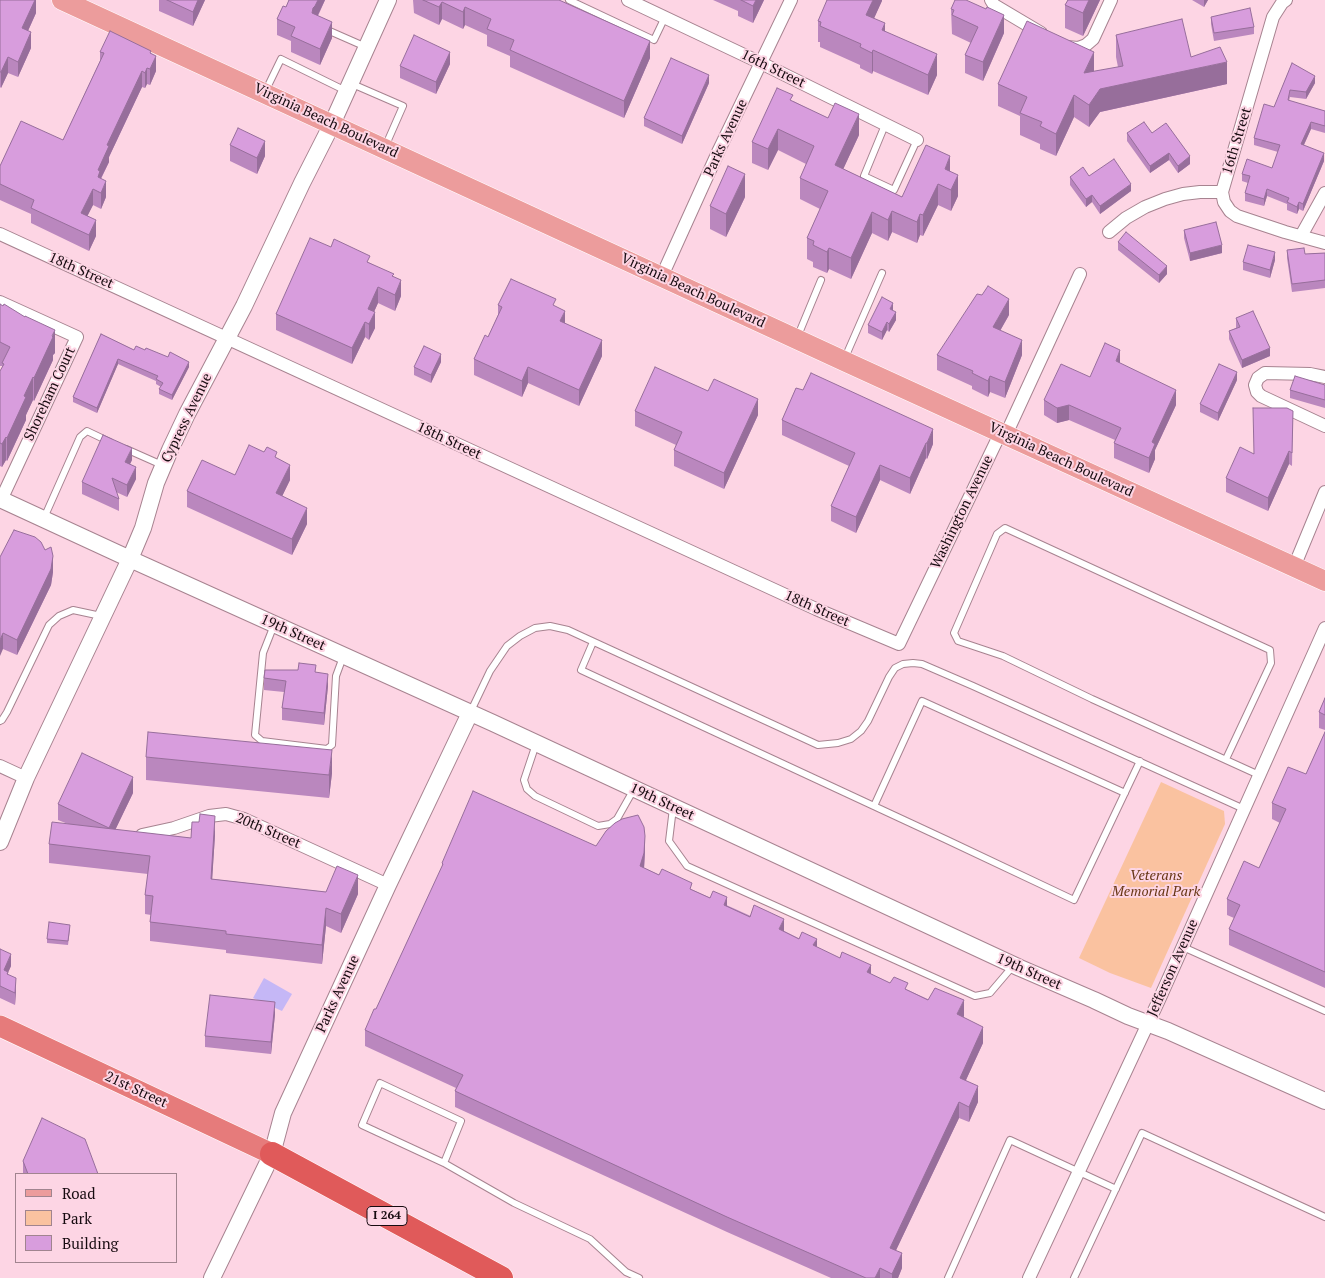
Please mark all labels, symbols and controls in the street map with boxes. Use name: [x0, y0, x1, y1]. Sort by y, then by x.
street label: 16th Street: [738, 46, 808, 92]
street label: Virginia Beach Boulevard: [251, 80, 401, 162]
street label: Parks Avenue: [701, 97, 751, 179]
street label: 16th Street: [1219, 106, 1255, 176]
street label: 18th Street: [46, 249, 116, 293]
street label: Virginia Beach Boulevard: [618, 250, 768, 332]
street label: Shoreham Court: [21, 344, 79, 444]
street label: Cypress Avenue: [158, 371, 216, 465]
street label: 18th Street: [414, 419, 484, 463]
street label: Virginia Beach Boulevard: [986, 419, 1136, 501]
street label: Washington Avenue: [927, 453, 997, 571]
street label: 18th Street: [782, 587, 852, 631]
street label: 19th Street: [258, 611, 328, 655]
street label: 19th Street: [627, 780, 697, 824]
street label: 20th Street: [233, 810, 303, 852]
park label: Veterans Memorial Park: [1112, 868, 1200, 900]
street label: Jefferson Avenue: [1144, 917, 1202, 1019]
street label: 19th Street: [994, 950, 1064, 994]
street label: Parks Avenue: [313, 953, 363, 1035]
street label: 21st Street: [102, 1068, 170, 1112]
legend: [15, 1173, 178, 1263]
text: Road: [62, 1183, 95, 1203]
road number: I 264: [367, 1206, 407, 1226]
text: Park: [62, 1208, 92, 1228]
text: Building: [62, 1233, 119, 1253]

